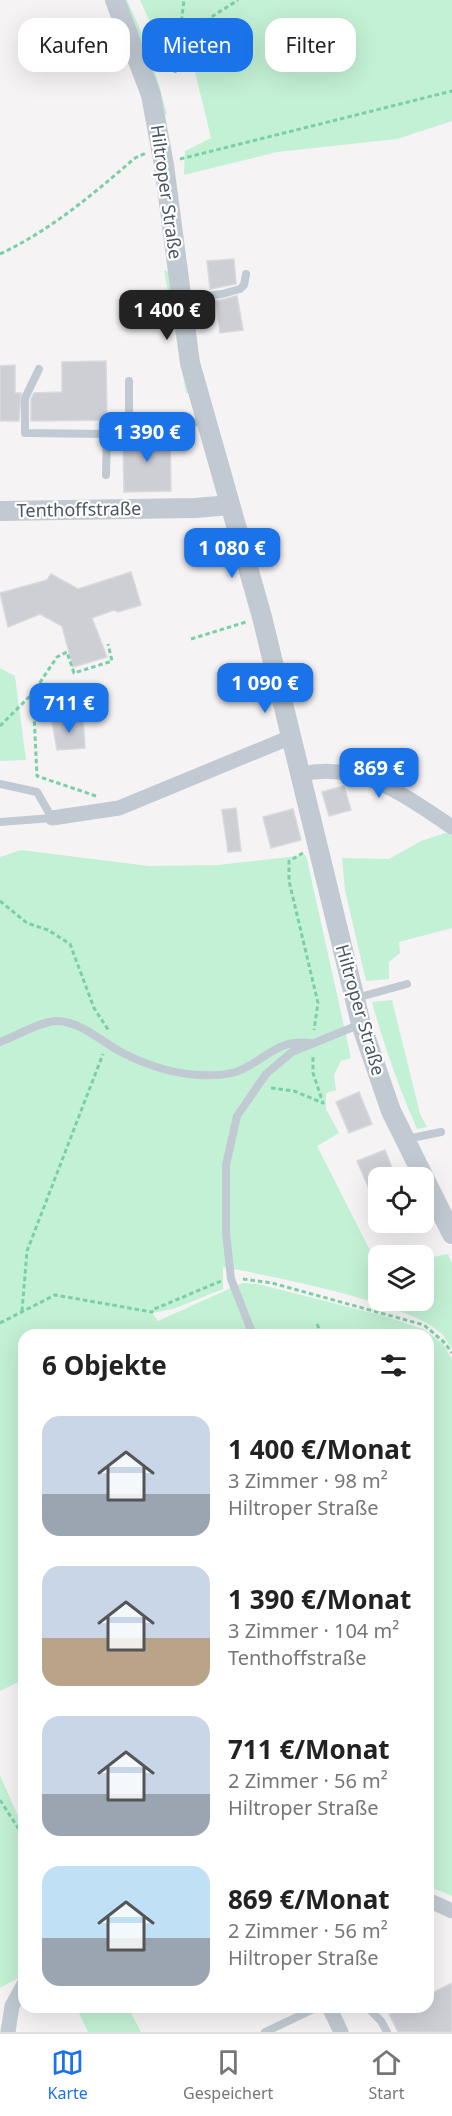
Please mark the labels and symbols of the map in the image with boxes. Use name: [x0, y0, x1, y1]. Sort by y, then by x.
street label: Hiltroper Straße: [146, 123, 188, 261]
pin: 1 400 €: [112, 290, 222, 341]
pin: 1 390 €: [92, 412, 202, 463]
street label: Tenthoffstraße: [16, 496, 142, 522]
pin: 1 080 €: [177, 528, 287, 579]
pin: 1 090 €: [210, 663, 320, 714]
pin: 711 €: [27, 683, 111, 734]
pin: 869 €: [337, 748, 421, 799]
street label: Hiltroper Straße: [331, 941, 391, 1078]

